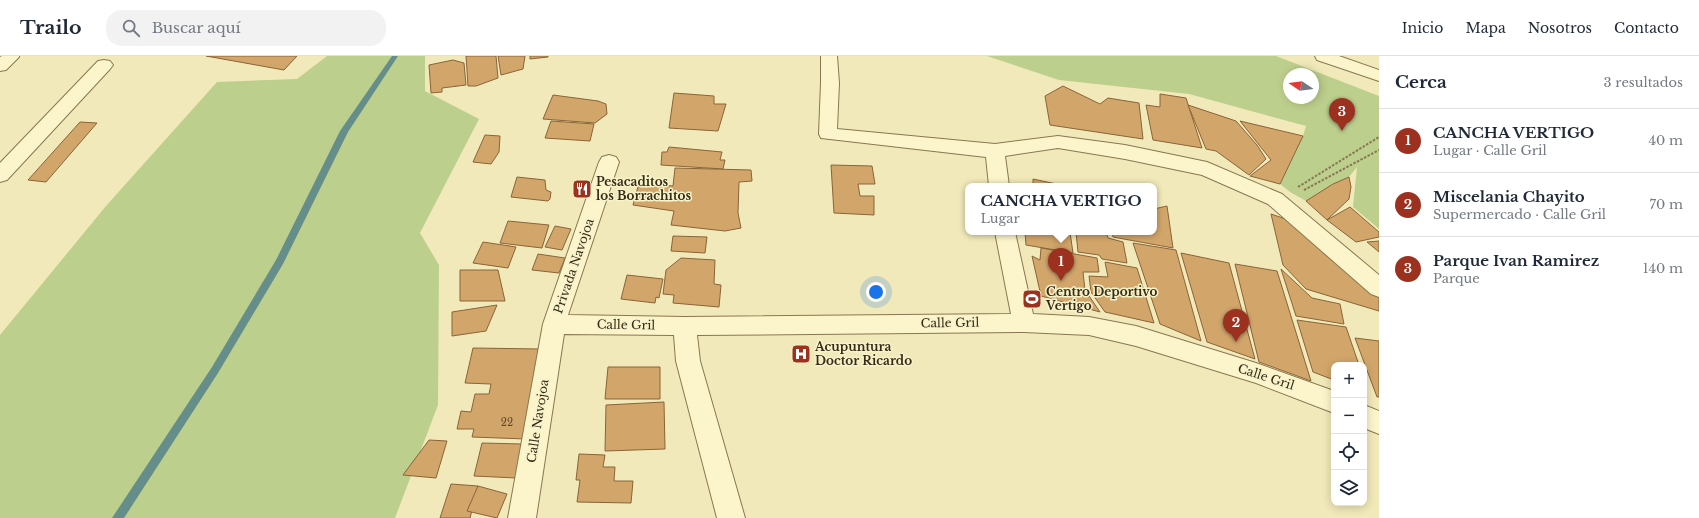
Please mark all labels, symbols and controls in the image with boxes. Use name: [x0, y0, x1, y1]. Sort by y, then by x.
search box: [106, 10, 386, 46]
text: Trailo: [20, 16, 82, 39]
icon: search: [120, 17, 142, 39]
text: Buscar aquí: [152, 18, 241, 37]
text: Inicio: [1402, 19, 1443, 37]
text: Mapa: [1465, 19, 1506, 37]
text: Nosotros: [1528, 19, 1592, 37]
text: Contacto: [1614, 19, 1679, 37]
north arrow: [1283, 68, 1319, 104]
text: Cerca: [1395, 72, 1447, 93]
text: 3 resultados: [1604, 74, 1683, 91]
pin: 3: [1329, 98, 1355, 131]
text: CANCHA VERTIGO: [1433, 123, 1594, 142]
text: 1: [1405, 132, 1411, 149]
text: 40 m: [1648, 132, 1683, 149]
text: Lugar · Calle Gril: [1433, 142, 1547, 159]
place label: Pesacaditos los Borrachitos: [596, 174, 691, 203]
restaurant icon: Pesacaditos los Borrachitos: [571, 178, 593, 200]
popup: [965, 183, 1157, 235]
text: Miscelania Chayito: [1433, 187, 1585, 206]
text: CANCHA VERTIGO: [980, 191, 1142, 210]
text: 2: [1404, 196, 1412, 213]
text: 70 m: [1650, 196, 1683, 213]
text: Supermercado · Calle Gril: [1433, 206, 1606, 223]
text: Lugar: [980, 210, 1020, 227]
street label: Privada Navojoa: [550, 216, 597, 315]
pin: 1: [1048, 248, 1074, 281]
text: Parque Ivan Ramirez: [1433, 251, 1599, 270]
text: 3: [1404, 260, 1412, 277]
text: 140 m: [1643, 260, 1683, 277]
text: Parque: [1433, 270, 1480, 287]
your location: [866, 282, 886, 302]
place label: Centro Deportivo Vertigo: [1045, 284, 1158, 313]
sports icon: Centro Deportivo Vertigo: [1021, 288, 1043, 310]
pin: 2: [1223, 309, 1249, 342]
street label: Calle Gril: [921, 314, 979, 331]
street label: Calle Gril: [597, 316, 656, 333]
place label: Acupuntura Doctor Ricardo: [814, 339, 912, 368]
hospital icon: Acupuntura Doctor Ricardo: [790, 343, 812, 365]
street label: Calle Gril: [1236, 360, 1296, 393]
map controls: [1331, 362, 1367, 506]
button: +: [1331, 362, 1367, 398]
street label: Calle Navojoa: [524, 378, 552, 464]
button: −: [1331, 398, 1367, 434]
house number: 22: [501, 416, 513, 429]
button: locate: [1331, 434, 1367, 470]
button: layers: [1331, 470, 1367, 506]

